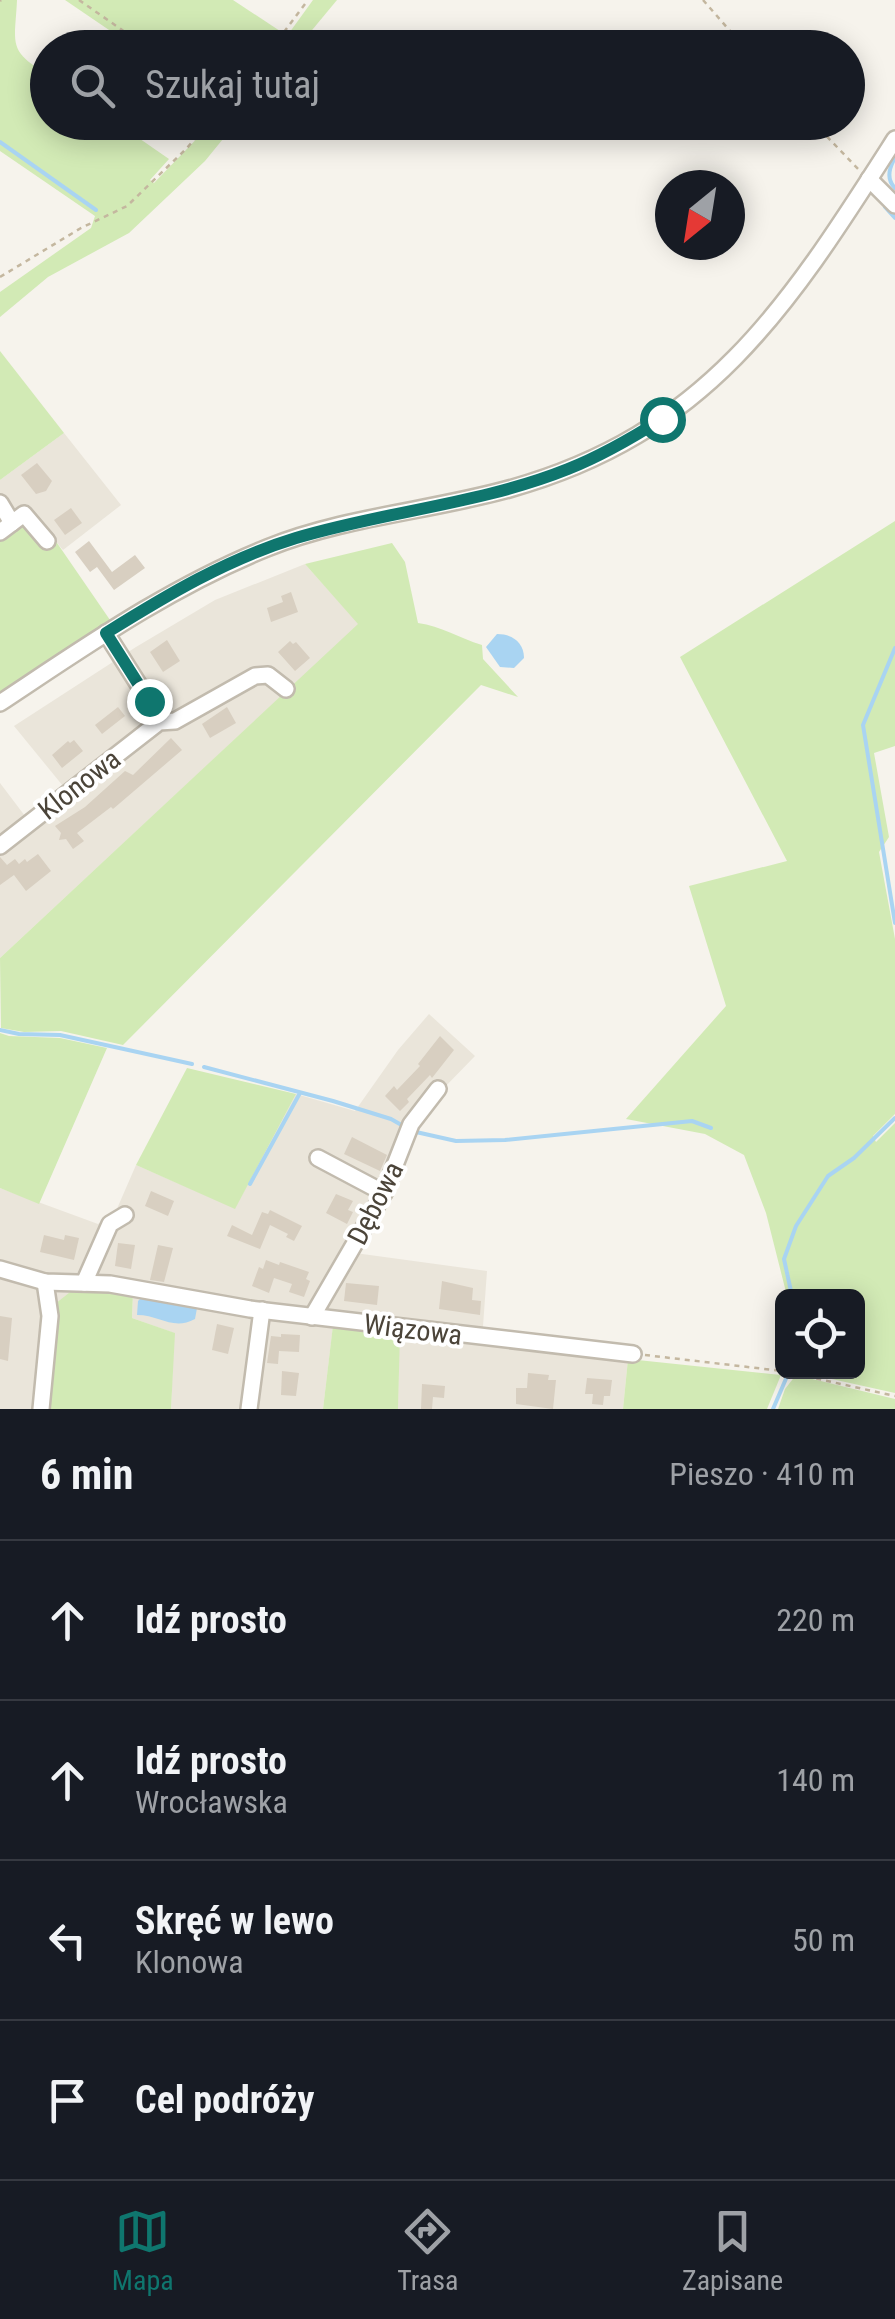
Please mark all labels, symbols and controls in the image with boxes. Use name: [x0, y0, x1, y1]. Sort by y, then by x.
search box: [30, 30, 865, 140]
icon: search: [65, 58, 120, 113]
text: Szukaj tutaj: [145, 63, 320, 107]
north arrow: [655, 170, 745, 260]
route start: [640, 397, 686, 443]
route end: [127, 679, 173, 725]
street label: Klonowa: [32, 742, 127, 827]
street label: Dębowa: [341, 1156, 410, 1250]
map controls: [775, 1289, 865, 1379]
button: locate: [775, 1289, 865, 1379]
street label: Wiązowa: [362, 1307, 464, 1352]
text: 6 min: [40, 1450, 133, 1499]
text: Pieszo · 410 m: [669, 1455, 855, 1493]
icon: ahead: [40, 1593, 95, 1648]
text: Idź prosto: [135, 1598, 287, 1642]
text: 220 m: [776, 1601, 855, 1639]
text: Idź prosto: [135, 1739, 287, 1783]
icon: ahead: [40, 1753, 95, 1808]
text: 140 m: [776, 1761, 855, 1799]
text: Wrocławska: [135, 1783, 288, 1821]
text: Skręć w lewo: [135, 1899, 334, 1943]
icon: left: [40, 1913, 95, 1968]
text: 50 m: [792, 1921, 855, 1959]
text: Klonowa: [135, 1943, 244, 1981]
icon: arrive: [40, 2073, 95, 2128]
text: Cel podróży: [135, 2078, 314, 2122]
tab: Mapa: [112, 2204, 174, 2297]
tab: Trasa: [397, 2204, 458, 2297]
tab: Zapisane: [682, 2204, 783, 2297]

